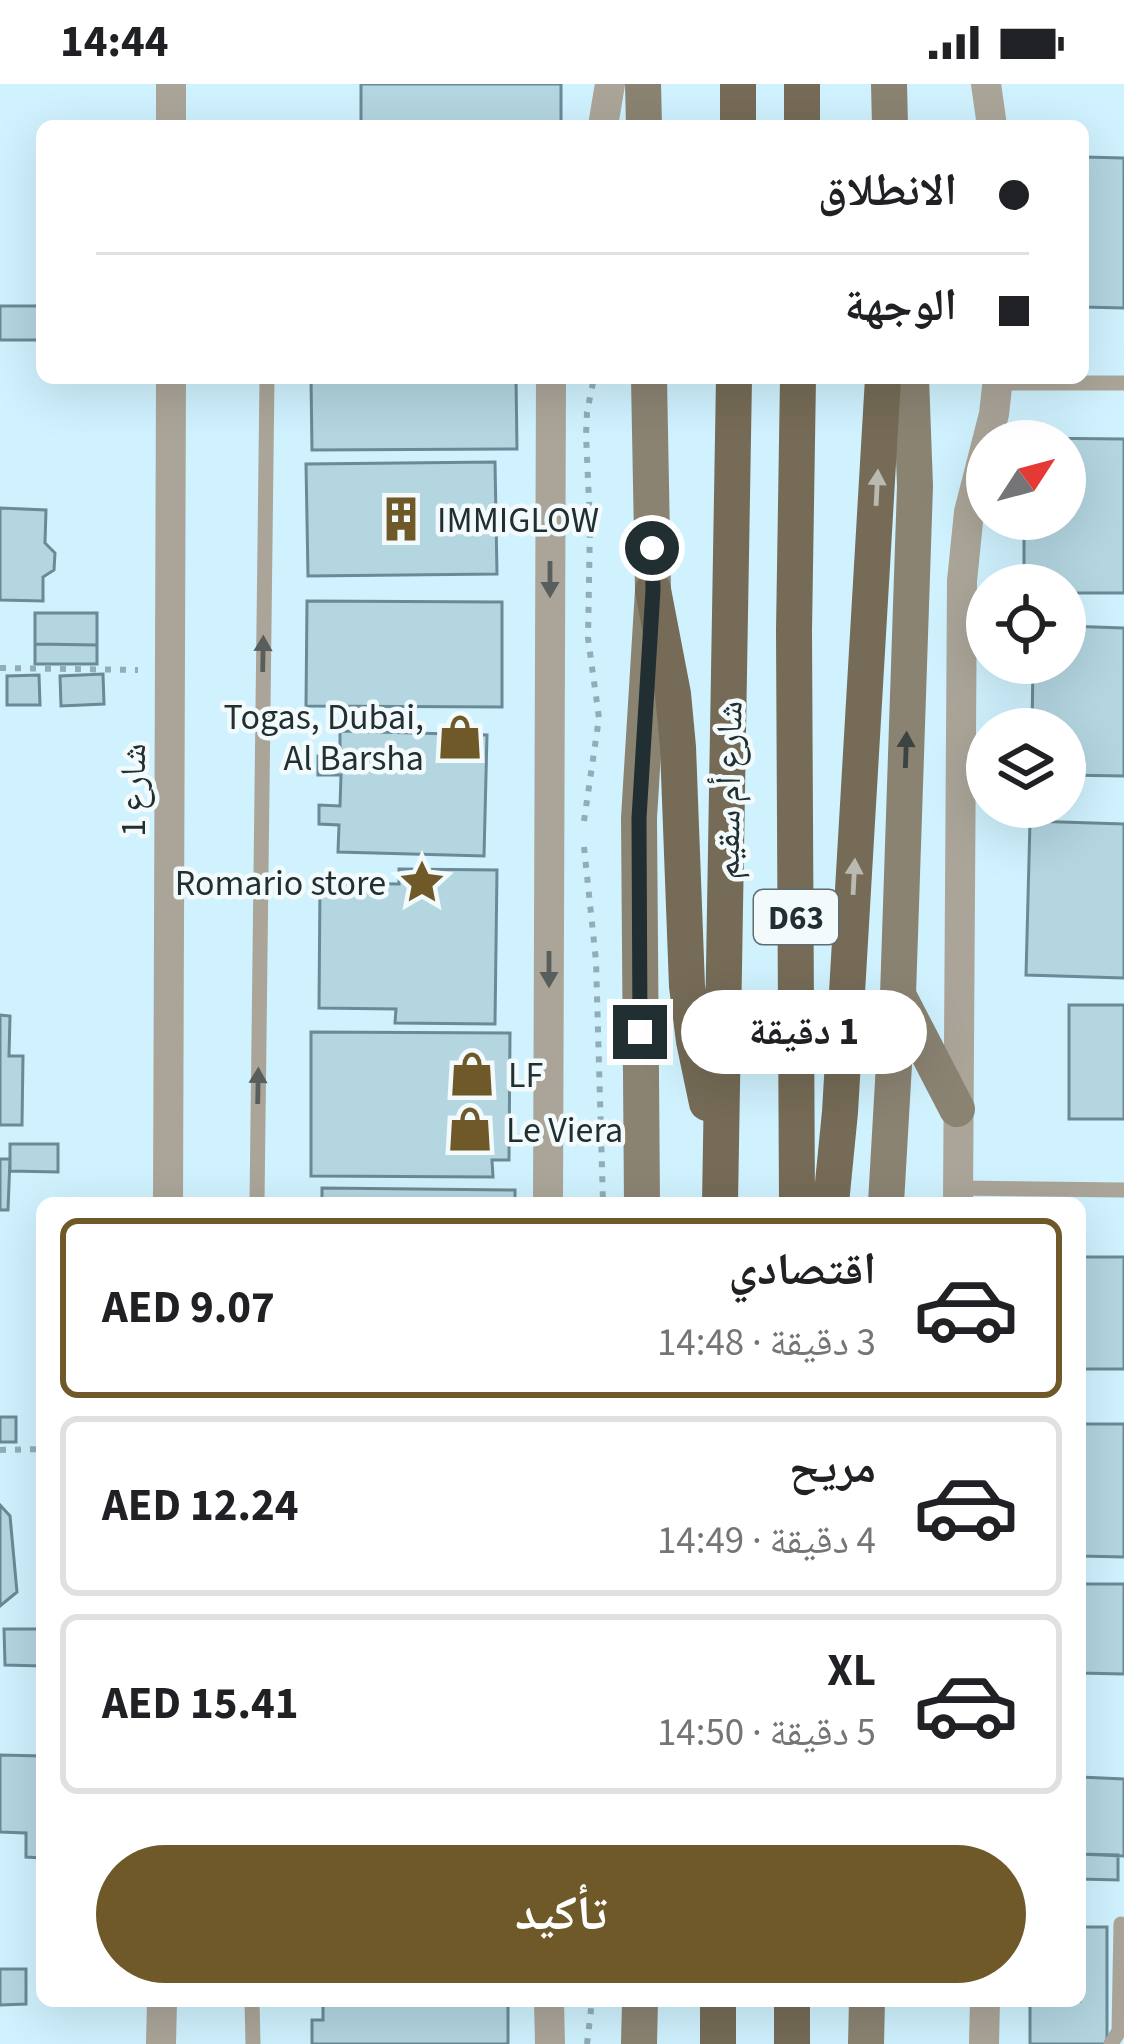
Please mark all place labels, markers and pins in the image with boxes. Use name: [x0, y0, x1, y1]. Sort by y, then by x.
building icon: IMMIGLOW: [376, 494, 426, 544]
place label: IMMIGLOW: [437, 495, 599, 546]
place label: Togas, Dubai, Al Barsha: [224, 692, 424, 784]
shop icon: Togas, Dubai, Al Barsha: [435, 712, 485, 762]
place icon: Romario store: [397, 857, 447, 907]
place label: Romario store: [175, 858, 386, 909]
shop icon: LF: [447, 1049, 497, 1099]
place label: LF: [508, 1050, 543, 1101]
shop icon: Le Viera: [445, 1104, 495, 1154]
place label: Le Viera: [506, 1105, 623, 1156]

